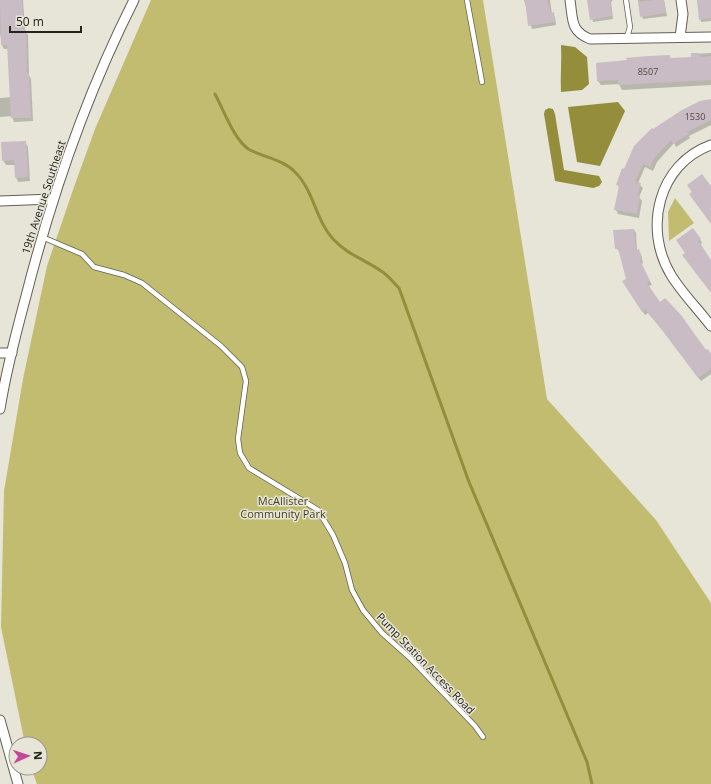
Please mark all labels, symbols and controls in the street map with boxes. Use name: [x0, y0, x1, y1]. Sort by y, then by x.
scale bar: [10, 8, 81, 34]
text: 50 m: [16, 13, 44, 30]
house number: 8507: [638, 65, 658, 78]
house number: 1530: [685, 110, 705, 123]
street label: 19th Avenue Southeast: [18, 138, 69, 256]
park label: McAllister Community Park: [240, 493, 326, 521]
street label: Pump Station Access Road: [374, 609, 478, 717]
north arrow: [8, 736, 48, 776]
text: N: [31, 751, 46, 760]

